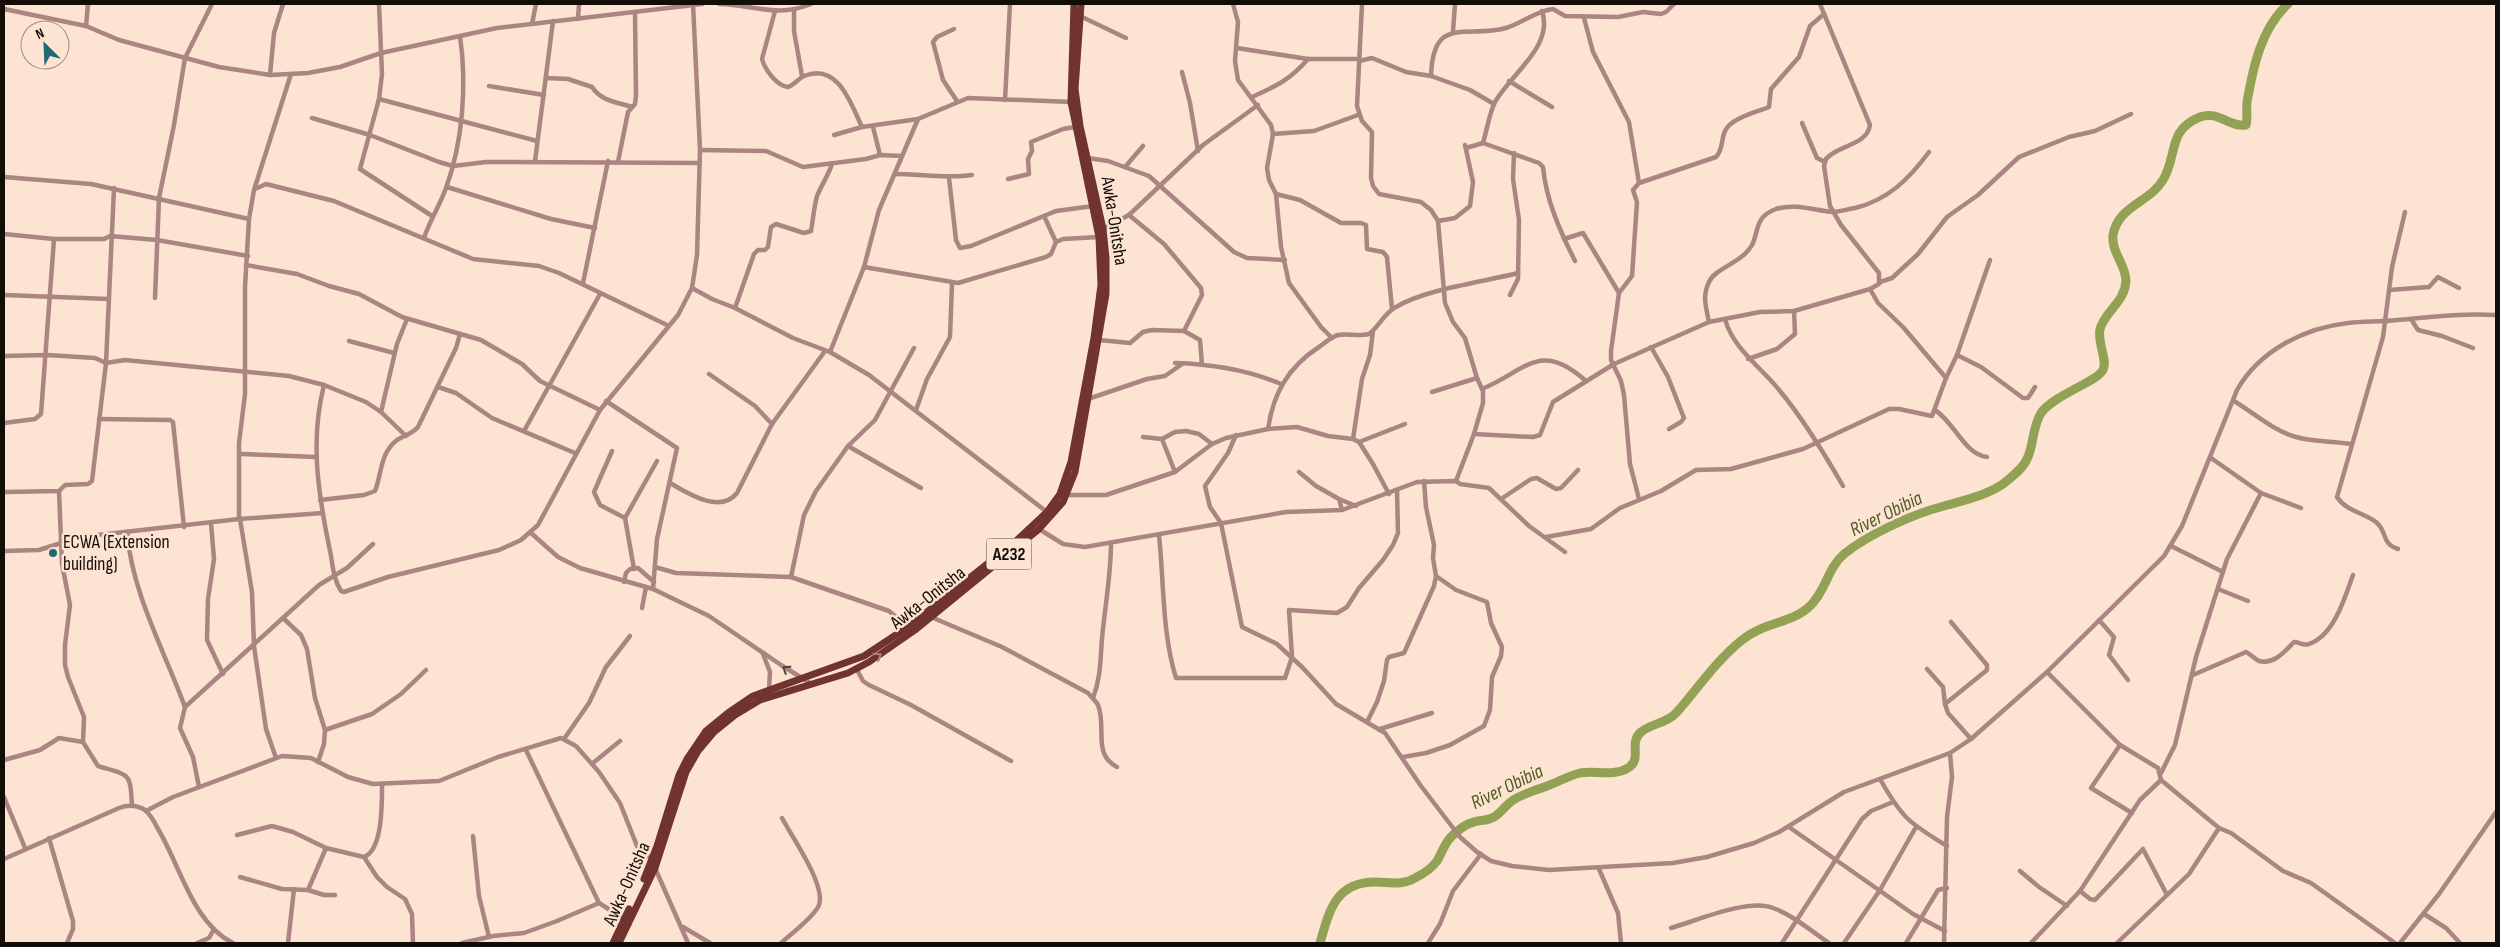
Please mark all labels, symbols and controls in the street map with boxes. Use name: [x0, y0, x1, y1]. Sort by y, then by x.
north arrow: [20, 20, 70, 70]
text: N: [33, 24, 47, 43]
street label: Awka-Onitsha: [1096, 174, 1132, 267]
water label: River Obibia: [1846, 486, 1926, 542]
place label: ECWA (Extension building): [63, 531, 170, 576]
road number: A232: [986, 538, 1032, 570]
marker: ECWA (Extension building): [47, 547, 59, 559]
street label: Awka-Onitsha: [885, 562, 970, 635]
one-way arrow: [872, 653, 881, 662]
one-way arrow: [782, 665, 791, 675]
water label: River Obibia: [1467, 759, 1547, 815]
street label: Awka-Onitsha: [598, 839, 656, 930]

